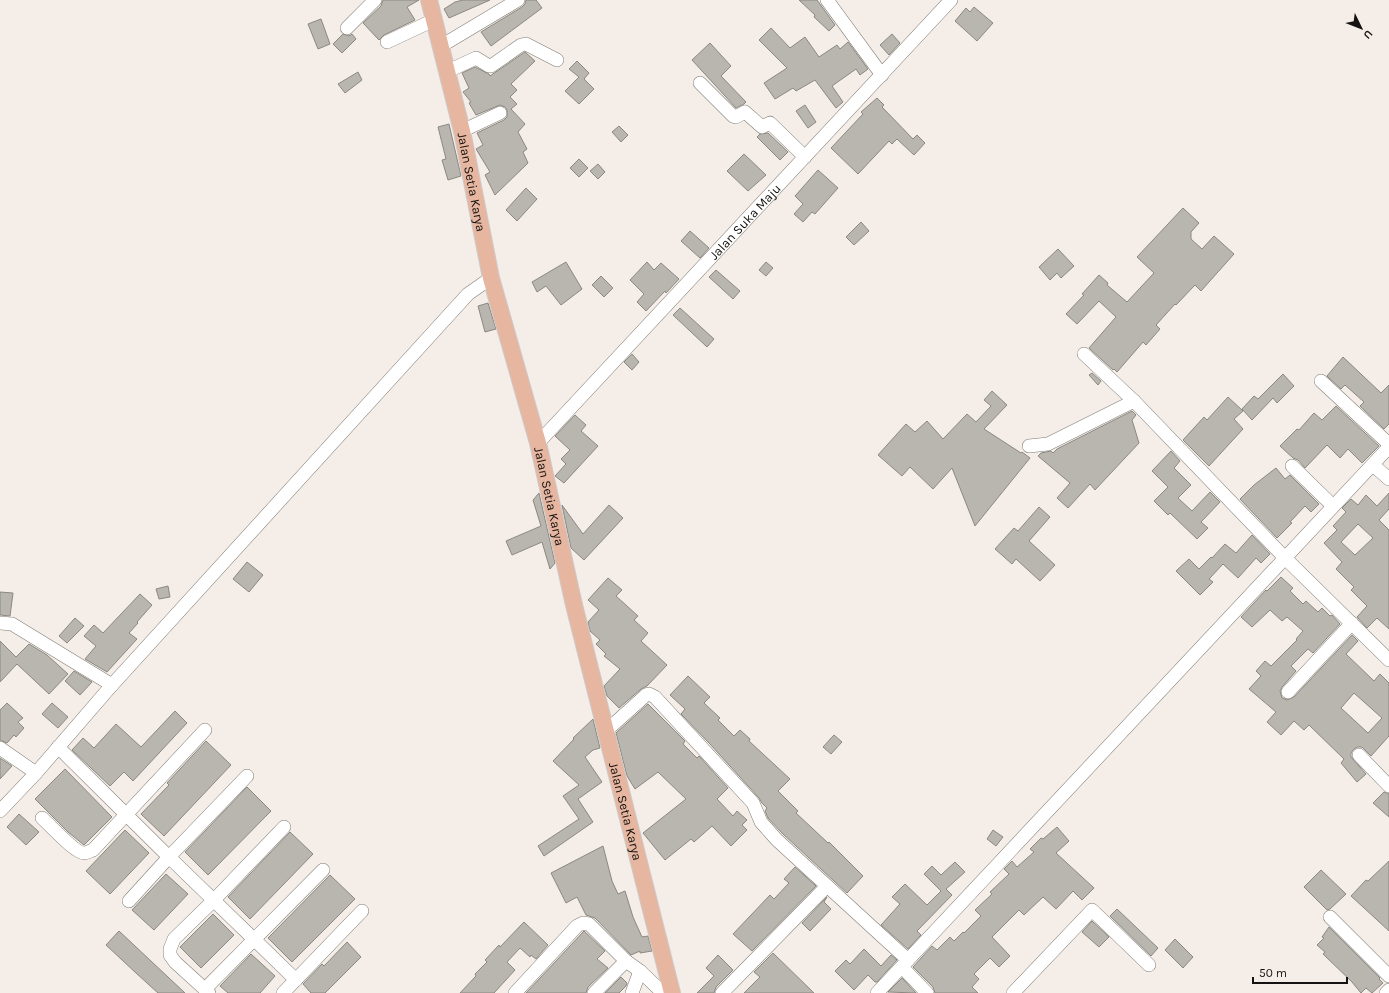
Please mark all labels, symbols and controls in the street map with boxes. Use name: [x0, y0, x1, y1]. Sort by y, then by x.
north arrow: [1341, 8, 1381, 48]
text: U: [1361, 27, 1375, 42]
street label: Jalan Setia Karya: [454, 131, 489, 233]
street label: Jalan Suka Maju: [706, 181, 784, 263]
street label: Jalan Setia Karya: [531, 446, 568, 547]
street label: Jalan Setia Karya: [606, 761, 645, 862]
scale bar: [1253, 959, 1347, 985]
text: 50 m: [1259, 966, 1287, 980]

